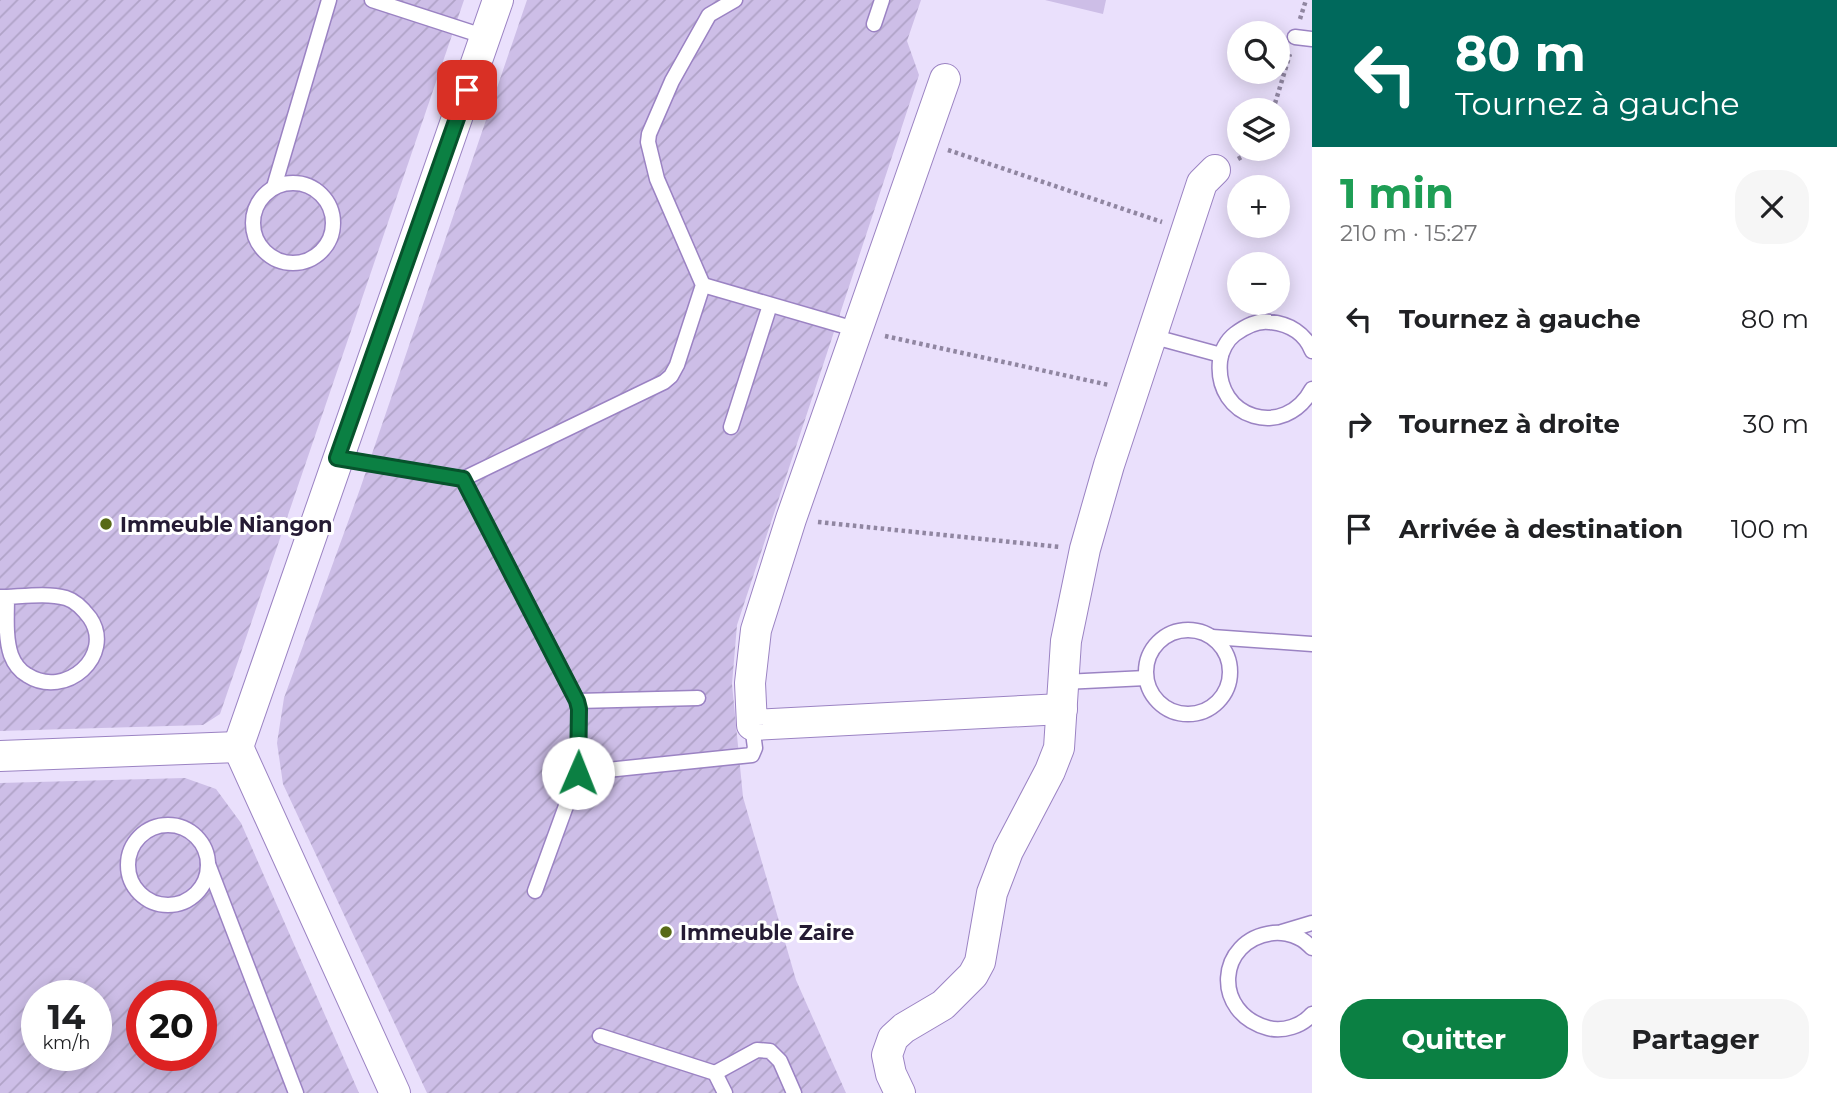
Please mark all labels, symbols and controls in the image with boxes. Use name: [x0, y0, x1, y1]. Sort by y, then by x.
map controls: [1227, 21, 1290, 315]
button: search: [1227, 21, 1290, 84]
text: 80 m: [1455, 24, 1586, 83]
icon: left: [1340, 28, 1431, 119]
pin: [437, 60, 497, 120]
icon: arrive: [448, 71, 486, 109]
text: Tournez à gauche: [1455, 84, 1740, 123]
button: layers: [1227, 98, 1290, 161]
text: 1 min: [1340, 167, 1454, 219]
button: close: [1735, 170, 1809, 244]
button: +: [1227, 175, 1290, 238]
text: 210 m · 15:27: [1340, 219, 1478, 247]
button: −: [1227, 252, 1290, 315]
icon: left: [1340, 300, 1378, 338]
text: Tournez à gauche: [1399, 303, 1641, 335]
text: 80 m: [1741, 303, 1809, 335]
icon: right: [1340, 405, 1378, 443]
text: Tournez à droite: [1399, 408, 1620, 440]
text: 30 m: [1743, 408, 1809, 440]
icon: arrive: [1340, 510, 1378, 548]
place label: Immeuble Niangon: [120, 512, 333, 537]
text: Arrivée à destination: [1399, 513, 1683, 545]
text: 100 m: [1731, 513, 1809, 545]
marker: Immeuble Niangon: [98, 516, 114, 532]
position arrow: [541, 736, 615, 810]
place label: Immeuble Zaire: [680, 920, 854, 945]
marker: Immeuble Zaire: [658, 924, 674, 940]
speed limit sign: 20: [126, 980, 217, 1071]
text: 14: [48, 995, 85, 1038]
button: Quitter: [1340, 999, 1568, 1079]
button: Partager: [1582, 999, 1809, 1079]
text: km/h: [42, 1032, 91, 1054]

